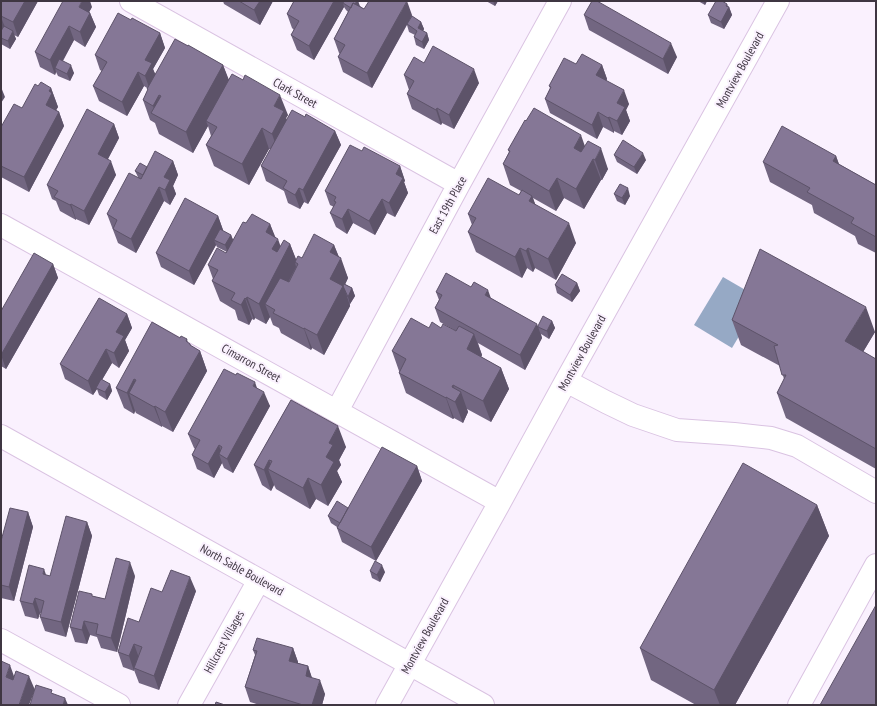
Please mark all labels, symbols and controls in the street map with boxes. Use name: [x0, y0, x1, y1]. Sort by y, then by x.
street label: Montview Boulevard: [713, 29, 767, 110]
street label: Clark Street: [271, 74, 321, 111]
street label: East 19th Place: [426, 173, 470, 236]
street label: Montview Boulevard: [555, 312, 609, 393]
street label: Cimarron Street: [219, 340, 284, 385]
street label: North Sable Boulevard: [198, 540, 287, 599]
street label: Montview Boulevard: [398, 595, 452, 676]
street label: Hillcrest Villages: [200, 608, 247, 676]

